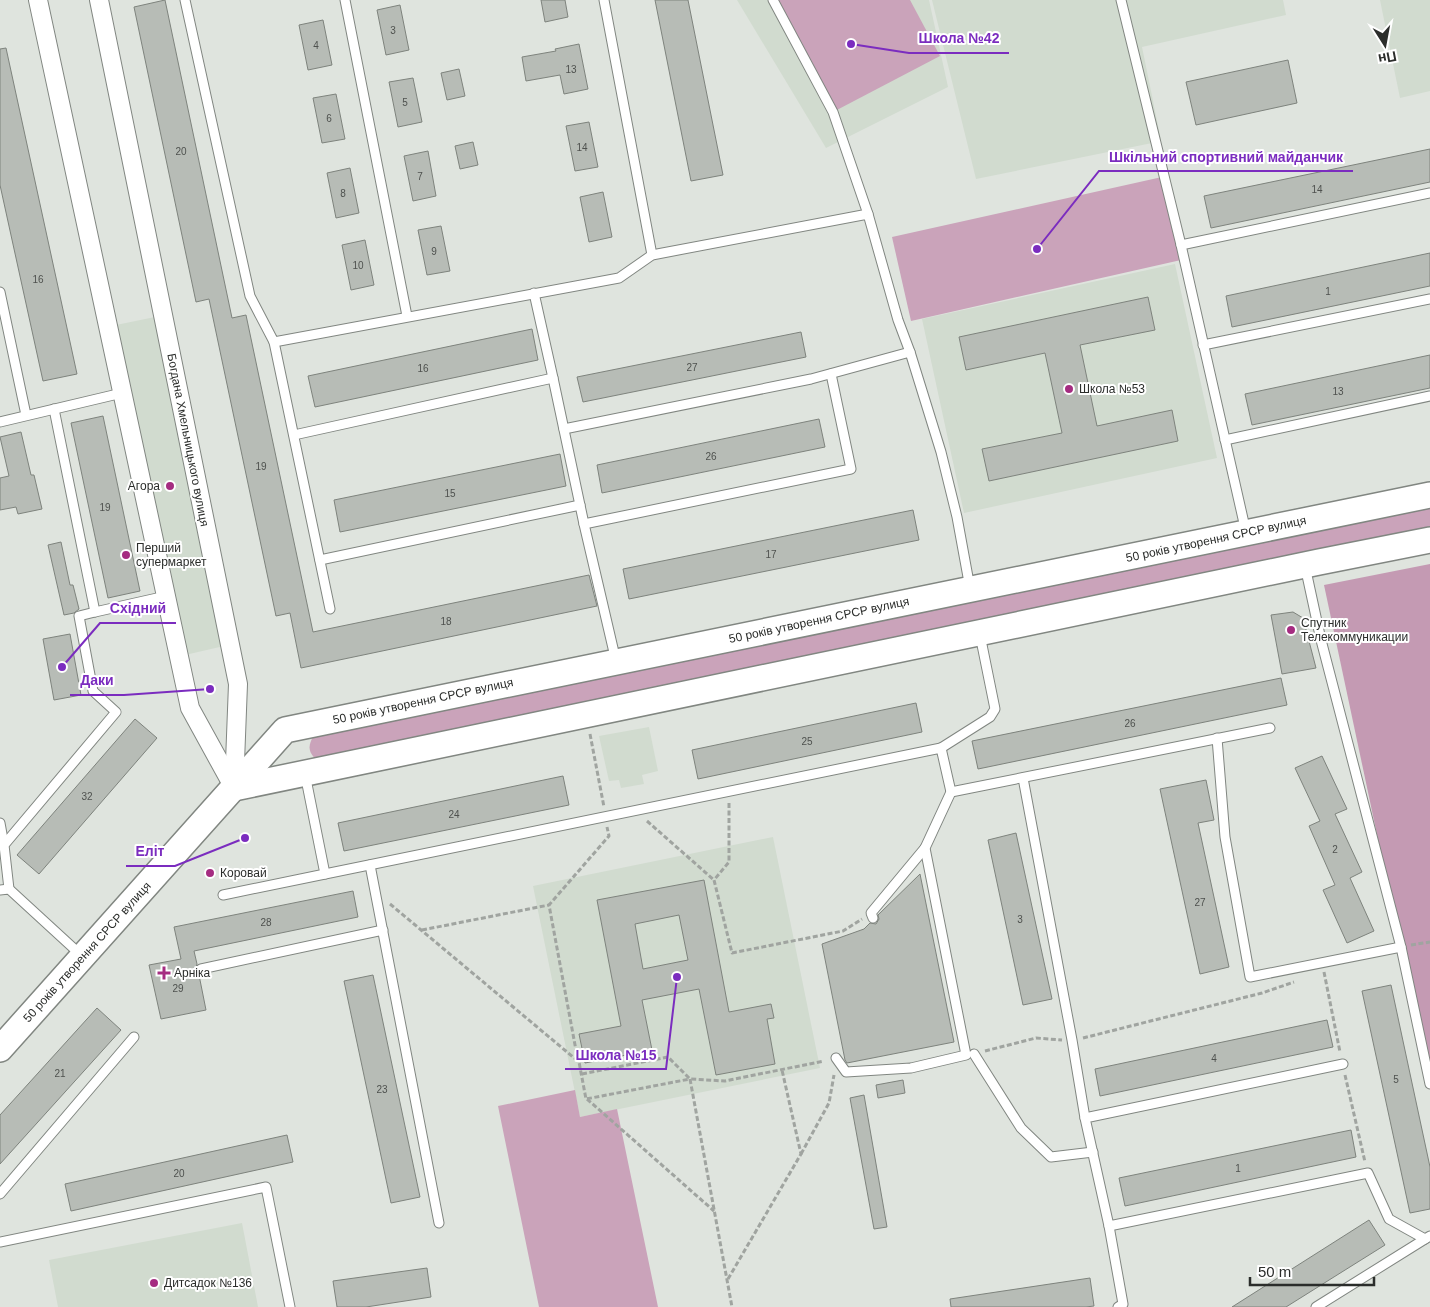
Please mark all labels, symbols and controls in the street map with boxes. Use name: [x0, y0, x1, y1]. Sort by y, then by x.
north arrow: [1360, 20, 1410, 70]
callout: Школа №42: [909, 24, 1009, 53]
house number: 3: [390, 25, 396, 36]
text: Школа №42: [919, 30, 1000, 46]
house number: 4: [313, 40, 319, 51]
text: Пн: [1377, 48, 1398, 67]
house number: 13: [565, 64, 577, 75]
house number: 5: [402, 97, 408, 108]
house number: 6: [326, 113, 332, 124]
house number: 14: [576, 142, 588, 153]
callout: Шкільний спортивний майданчик: [1099, 142, 1353, 171]
house number: 20: [175, 146, 187, 157]
text: Шкільний спортивний майданчик: [1109, 149, 1344, 165]
house number: 7: [417, 171, 423, 182]
house number: 14: [1311, 184, 1323, 195]
house number: 8: [340, 188, 346, 199]
house number: 9: [431, 246, 437, 257]
house number: 10: [352, 260, 364, 271]
house number: 16: [32, 274, 44, 285]
house number: 1: [1325, 286, 1331, 297]
street label: Богдана Хмельницького вулиця: [164, 352, 212, 528]
house number: 27: [686, 362, 698, 373]
house number: 16: [417, 363, 429, 374]
place label: Школа №53: [1079, 382, 1145, 396]
marker: Школа №53: [1063, 383, 1075, 395]
house number: 13: [1332, 386, 1344, 397]
house number: 26: [705, 451, 717, 462]
house number: 19: [255, 461, 267, 472]
place label: Агора: [128, 479, 160, 493]
marker: Агора: [164, 480, 176, 492]
house number: 15: [444, 488, 456, 499]
house number: 19: [99, 502, 111, 513]
street label: 50 років утворення СРСР вулиця: [1125, 513, 1307, 565]
place label: Перший супермаркет: [136, 541, 207, 569]
marker: Перший супермаркет: [120, 549, 132, 561]
house number: 17: [765, 549, 777, 560]
callout: Східний: [100, 594, 176, 623]
street label: 50 років утворення СРСР вулиця: [728, 594, 910, 646]
text: Східний: [110, 600, 166, 616]
house number: 18: [440, 616, 452, 627]
place label: Спутник Телекоммуникации: [1301, 616, 1408, 644]
marker: Спутник Телекоммуникации: [1285, 624, 1297, 636]
callout: Даки: [70, 666, 124, 695]
text: Даки: [80, 672, 114, 688]
street label: 50 років утворення СРСР вулиця: [332, 675, 514, 727]
house number: 26: [1124, 718, 1136, 729]
house number: 25: [801, 736, 813, 747]
house number: 32: [81, 791, 93, 802]
house number: 24: [448, 809, 460, 820]
callout: Еліт: [126, 837, 175, 866]
text: Еліт: [136, 843, 165, 859]
house number: 2: [1332, 844, 1338, 855]
place label: Коровай: [220, 866, 267, 880]
marker: Коровай: [204, 867, 216, 879]
street label: 50 років утворення СРСР вулиця: [20, 879, 154, 1025]
house number: 27: [1194, 897, 1206, 908]
house number: 3: [1017, 914, 1023, 925]
house number: 28: [260, 917, 272, 928]
place label: Арніка: [174, 966, 210, 980]
marker: Арніка: [158, 967, 170, 979]
house number: 29: [172, 983, 184, 994]
callout: Школа №15: [565, 1040, 666, 1069]
text: Школа №15: [576, 1047, 657, 1063]
house number: 4: [1211, 1053, 1217, 1064]
house number: 21: [54, 1068, 66, 1079]
house number: 5: [1393, 1074, 1399, 1085]
house number: 23: [376, 1084, 388, 1095]
house number: 1: [1235, 1163, 1241, 1174]
house number: 20: [173, 1168, 185, 1179]
scale bar: [1250, 1254, 1374, 1286]
text: 50 m: [1258, 1263, 1291, 1280]
place label: Дитсадок №136: [164, 1276, 252, 1290]
marker: Дитсадок №136: [148, 1277, 160, 1289]

